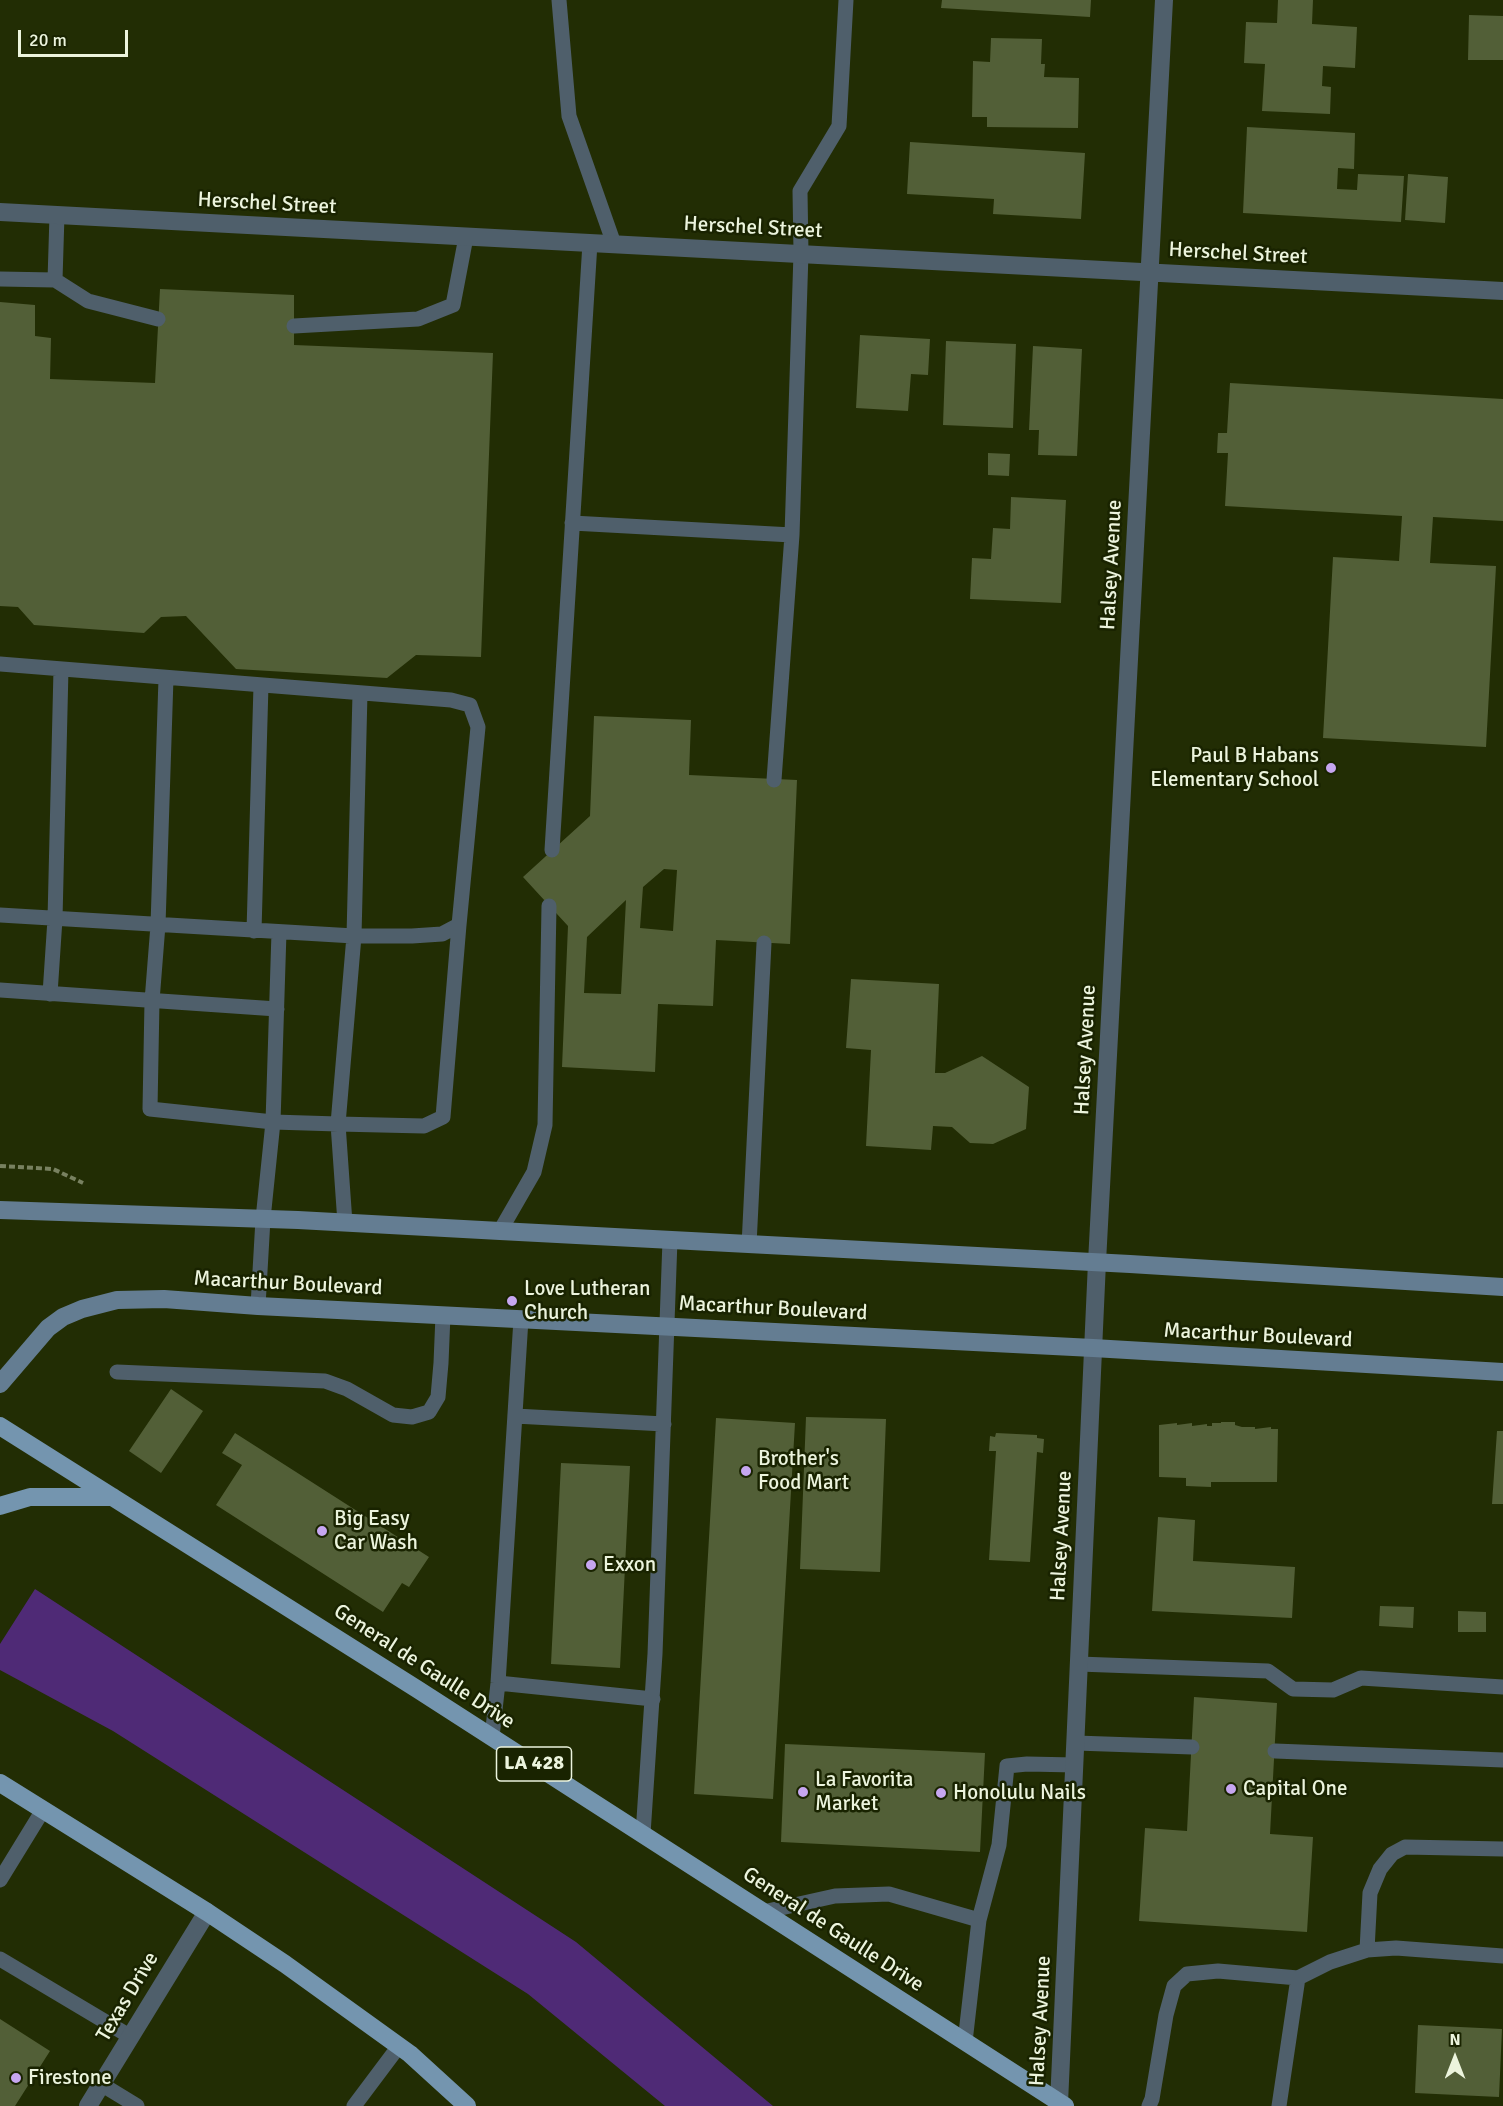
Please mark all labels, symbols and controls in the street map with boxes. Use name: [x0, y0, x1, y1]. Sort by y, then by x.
scale bar: [21, 18, 130, 56]
text: 20 m: [29, 29, 67, 51]
street label: Herschel Street: [197, 188, 337, 220]
street label: Herschel Street: [683, 212, 823, 244]
street label: Herschel Street: [1168, 238, 1308, 270]
street label: Halsey Avenue: [1096, 499, 1128, 631]
place label: Paul B Habans Elementary School: [1150, 743, 1319, 793]
marker: Paul B Habans Elementary School: [1324, 761, 1338, 775]
street label: Halsey Avenue: [1070, 984, 1102, 1116]
street label: Macarthur Boulevard: [193, 1266, 383, 1302]
place label: Love Lutheran Church: [524, 1276, 650, 1326]
street label: Macarthur Boulevard: [678, 1291, 868, 1327]
marker: Love Lutheran Church: [505, 1294, 519, 1308]
street label: Macarthur Boulevard: [1163, 1318, 1353, 1354]
place label: Brother's Food Mart: [758, 1446, 849, 1496]
marker: Brother's Food Mart: [739, 1464, 753, 1478]
street label: Halsey Avenue: [1046, 1470, 1078, 1602]
place label: Big Easy Car Wash: [334, 1506, 418, 1556]
marker: Big Easy Car Wash: [315, 1524, 329, 1538]
place label: Exxon: [603, 1552, 656, 1578]
marker: Exxon: [584, 1558, 598, 1572]
street label: General de Gaulle Drive: [329, 1599, 519, 1735]
road number: LA 428: [496, 1747, 572, 1781]
place label: La Favorita Market: [815, 1767, 913, 1817]
place label: Capital One: [1243, 1776, 1347, 1802]
place label: Honolulu Nails: [953, 1780, 1086, 1806]
marker: Capital One: [1224, 1782, 1238, 1796]
marker: La Favorita Market: [796, 1785, 810, 1799]
marker: Honolulu Nails: [934, 1786, 948, 1800]
street label: General de Gaulle Drive: [738, 1862, 928, 1998]
street label: Texas Drive: [91, 1948, 165, 2046]
street label: Halsey Avenue: [1025, 1955, 1057, 2087]
north arrow: [1425, 2028, 1485, 2088]
text: N: [1449, 2030, 1461, 2050]
place label: Firestone: [28, 2065, 112, 2091]
marker: Firestone: [9, 2071, 23, 2085]

